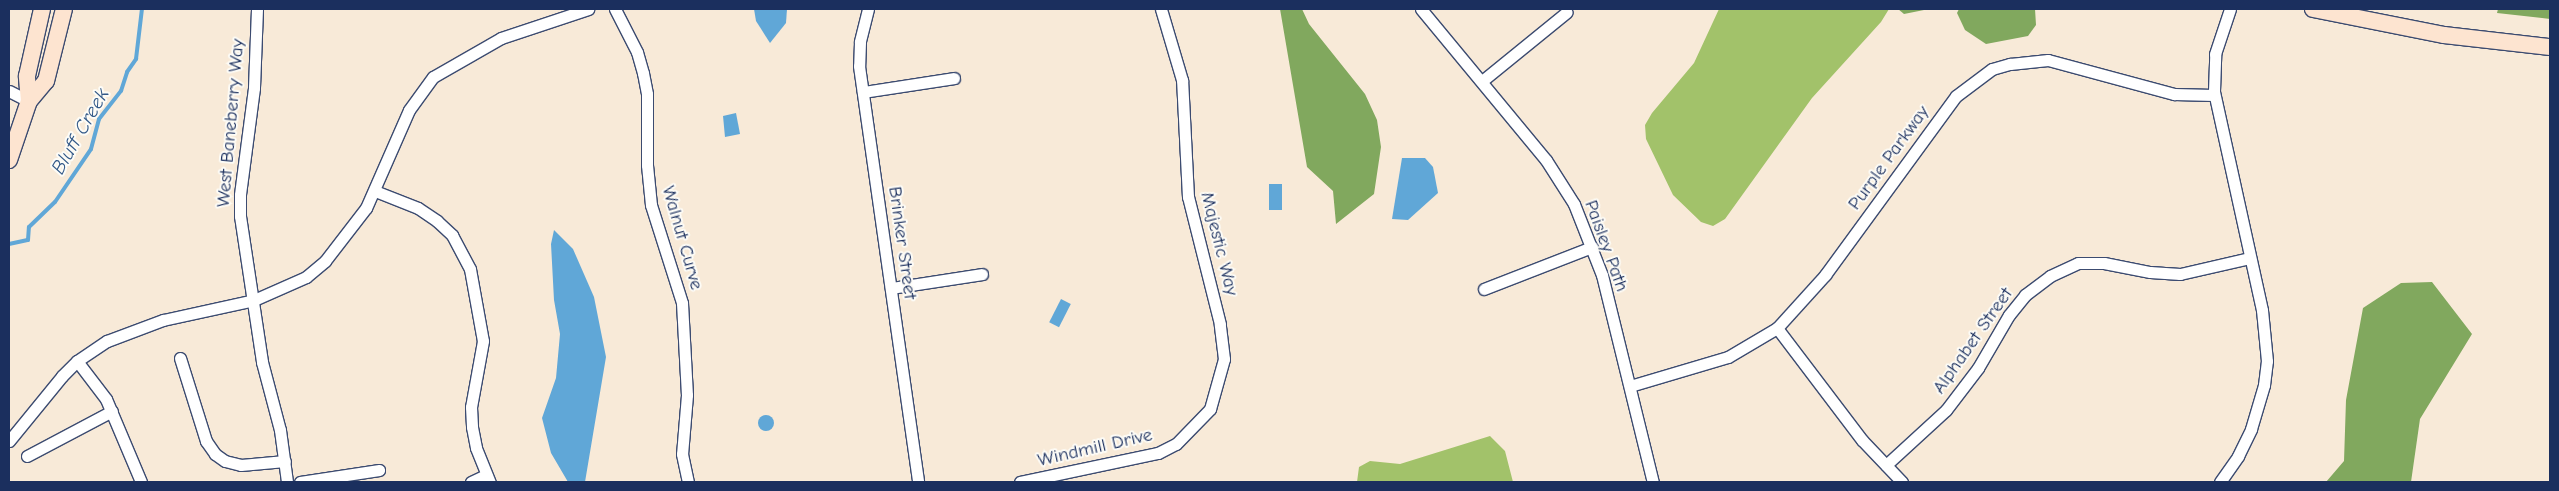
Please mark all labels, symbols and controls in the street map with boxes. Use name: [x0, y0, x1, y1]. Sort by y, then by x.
street label: West Baneberry Way: [212, 38, 250, 208]
water label: Bluff Creek: [46, 84, 114, 178]
street label: Purple Parkway: [1843, 101, 1935, 215]
street label: Walnut Curve: [656, 183, 708, 293]
street label: Brinker Street: [883, 185, 921, 301]
street label: Majestic Way: [1195, 190, 1243, 298]
street label: Paisley Path: [1579, 197, 1633, 295]
street label: Alphabet Street: [1928, 284, 2018, 398]
street label: Windmill Drive: [1035, 424, 1155, 472]

